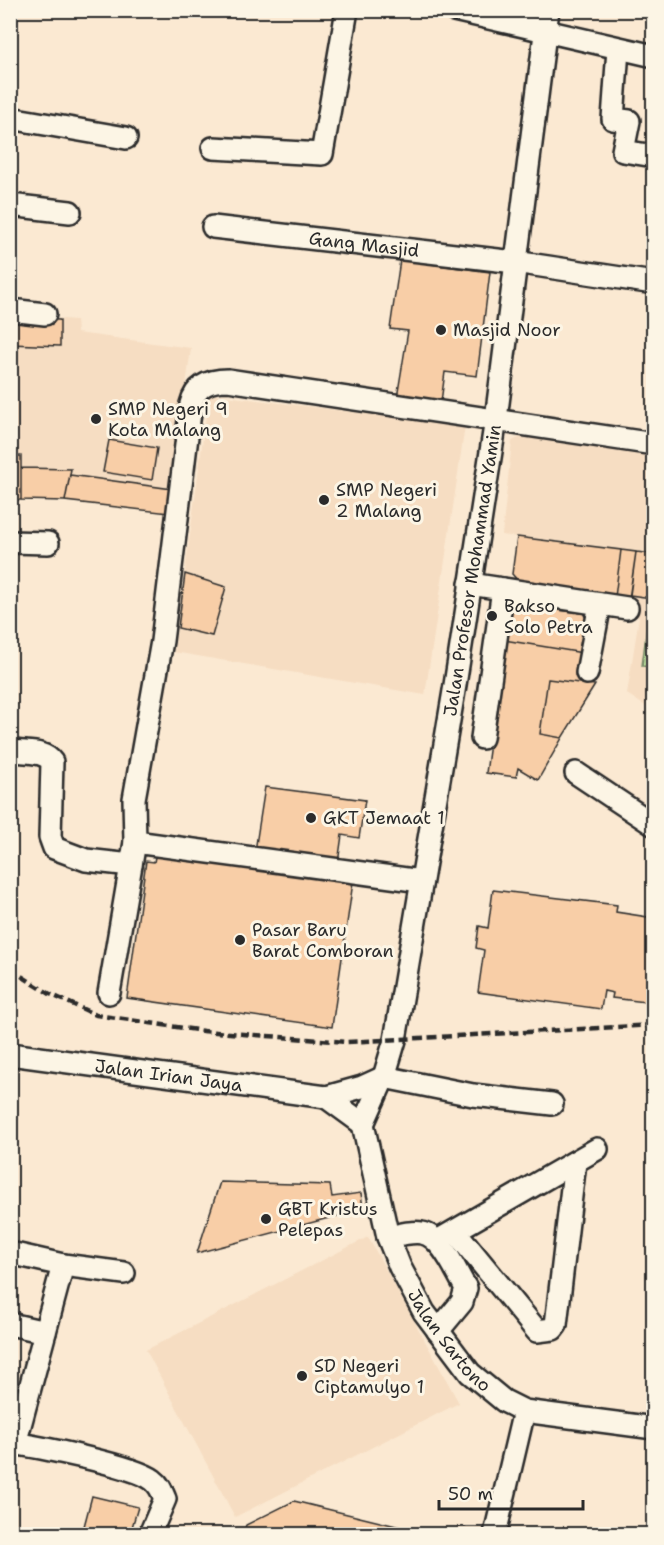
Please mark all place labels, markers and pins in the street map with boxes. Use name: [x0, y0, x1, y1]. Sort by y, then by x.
place label: Masjid Noor: [453, 318, 561, 342]
marker: Masjid Noor: [434, 323, 448, 337]
place label: SMP Negeri 9 Kota Malang: [108, 397, 228, 442]
marker: SMP Negeri 9 Kota Malang: [89, 412, 103, 426]
place label: SMP Negeri 2 Malang: [336, 478, 437, 523]
marker: SMP Negeri 2 Malang: [317, 493, 331, 507]
place label: Bakso Solo Petra: [504, 594, 593, 639]
marker: Bakso Solo Petra: [485, 609, 499, 623]
place label: GKT Jemaat 1: [323, 806, 445, 830]
marker: GKT Jemaat 1: [304, 811, 318, 825]
place label: Pasar Baru Barat Comboran: [252, 918, 394, 963]
marker: Pasar Baru Barat Comboran: [233, 933, 247, 947]
place label: GBT Kristus Pelepas: [278, 1197, 378, 1242]
marker: GBT Kristus Pelepas: [259, 1212, 273, 1226]
place label: SD Negeri Ciptamulyo 1: [314, 1354, 424, 1399]
marker: SD Negeri Ciptamulyo 1: [295, 1369, 309, 1383]

